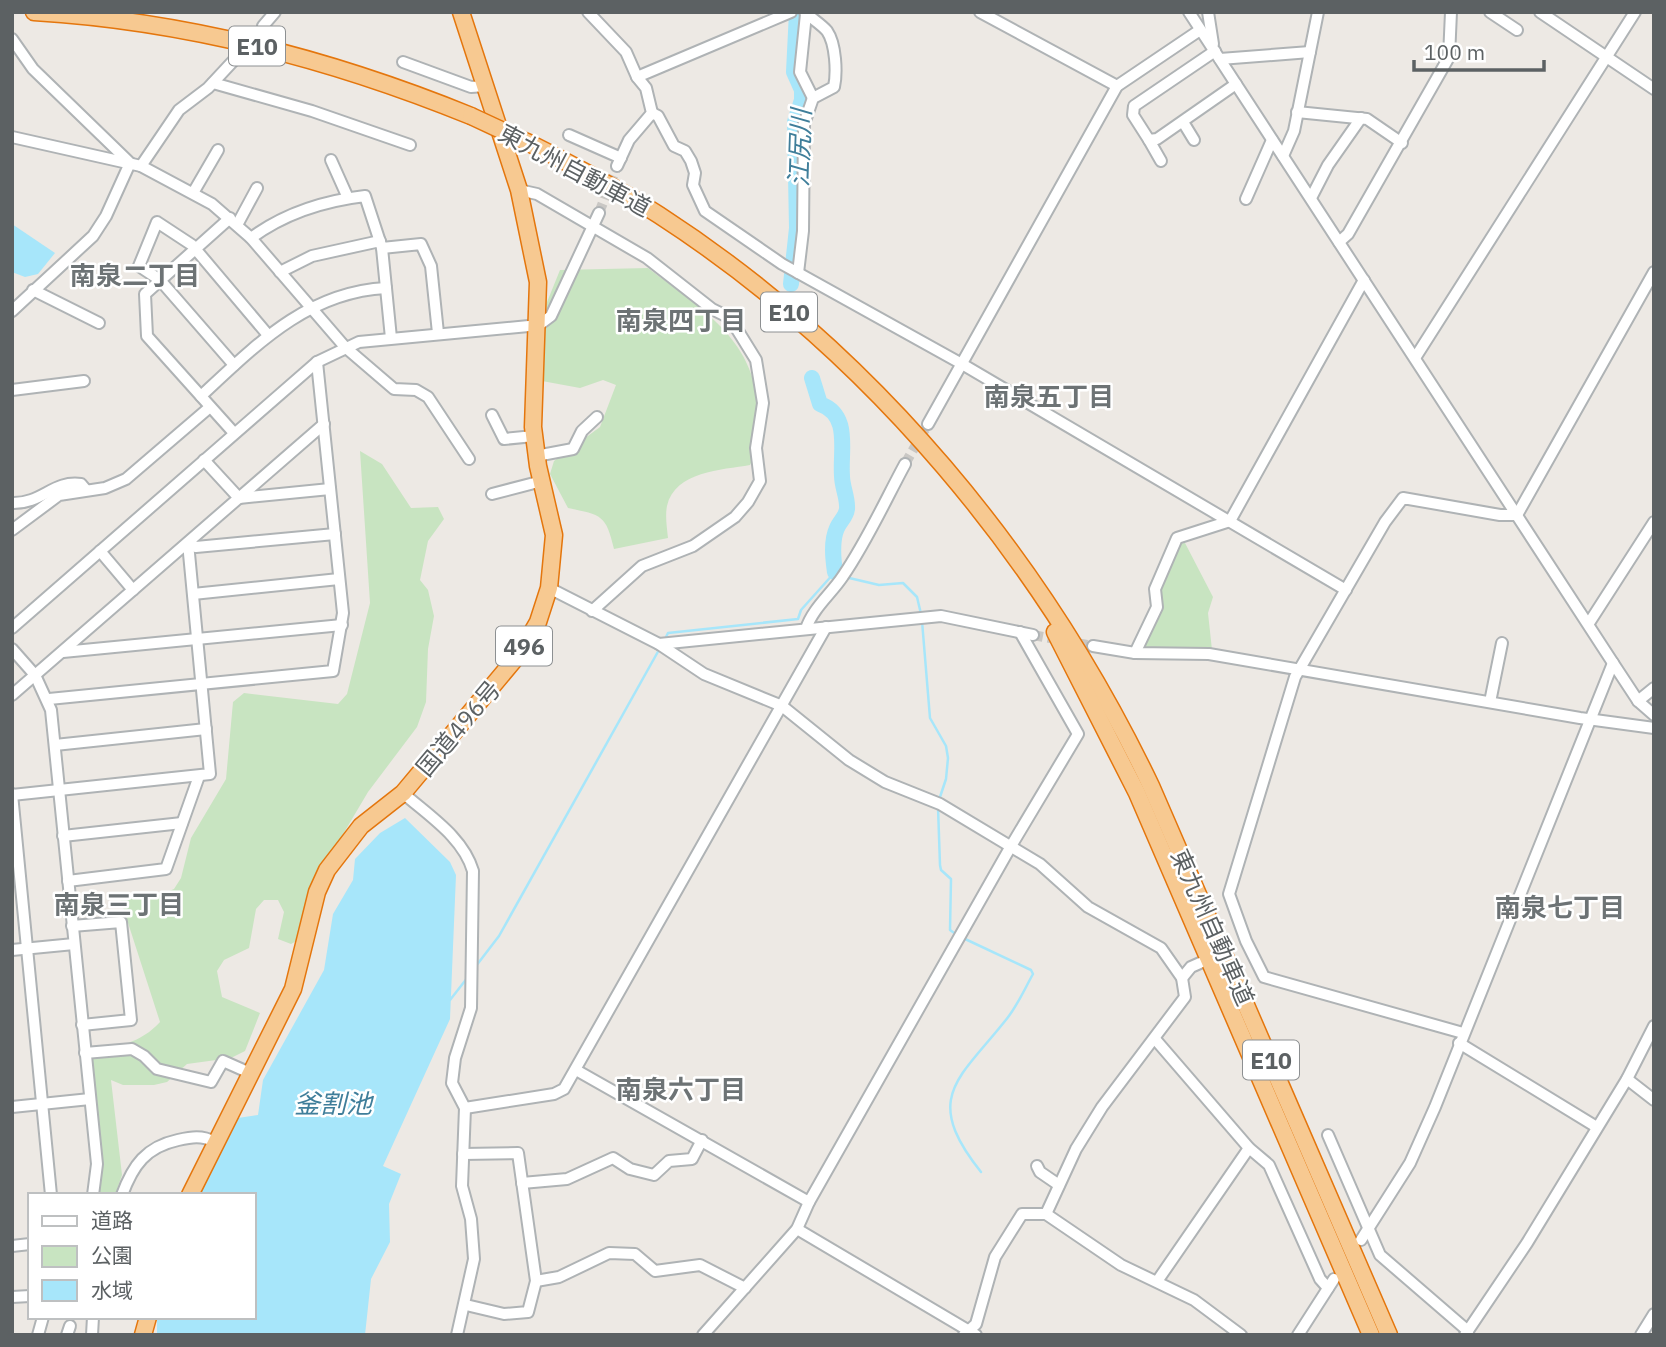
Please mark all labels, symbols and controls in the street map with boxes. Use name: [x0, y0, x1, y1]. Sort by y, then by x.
road number: E10: [229, 26, 285, 66]
scale bar: [1414, 28, 1544, 72]
text: 100 m: [1424, 38, 1485, 66]
water label: 江尻川: [781, 105, 817, 188]
street label: 東九州自動車道: [493, 116, 657, 224]
district label: 南泉二丁目: [70, 258, 200, 292]
road number: E10: [761, 292, 817, 332]
district label: 南泉四丁目: [616, 303, 746, 337]
district label: 南泉五丁目: [984, 379, 1114, 413]
road number: 496: [496, 626, 552, 666]
street label: 国道496号: [409, 674, 507, 782]
street label: 東九州自動車道: [1164, 844, 1262, 1010]
district label: 南泉三丁目: [54, 887, 184, 921]
district label: 南泉七丁目: [1495, 890, 1625, 924]
road number: E10: [1243, 1040, 1299, 1079]
district label: 南泉六丁目: [616, 1072, 746, 1106]
water label: 釜割池: [294, 1086, 375, 1120]
legend: [28, 1193, 256, 1319]
text: 道路: [91, 1206, 133, 1234]
text: 公園: [91, 1241, 133, 1269]
text: 水域: [91, 1276, 133, 1304]

